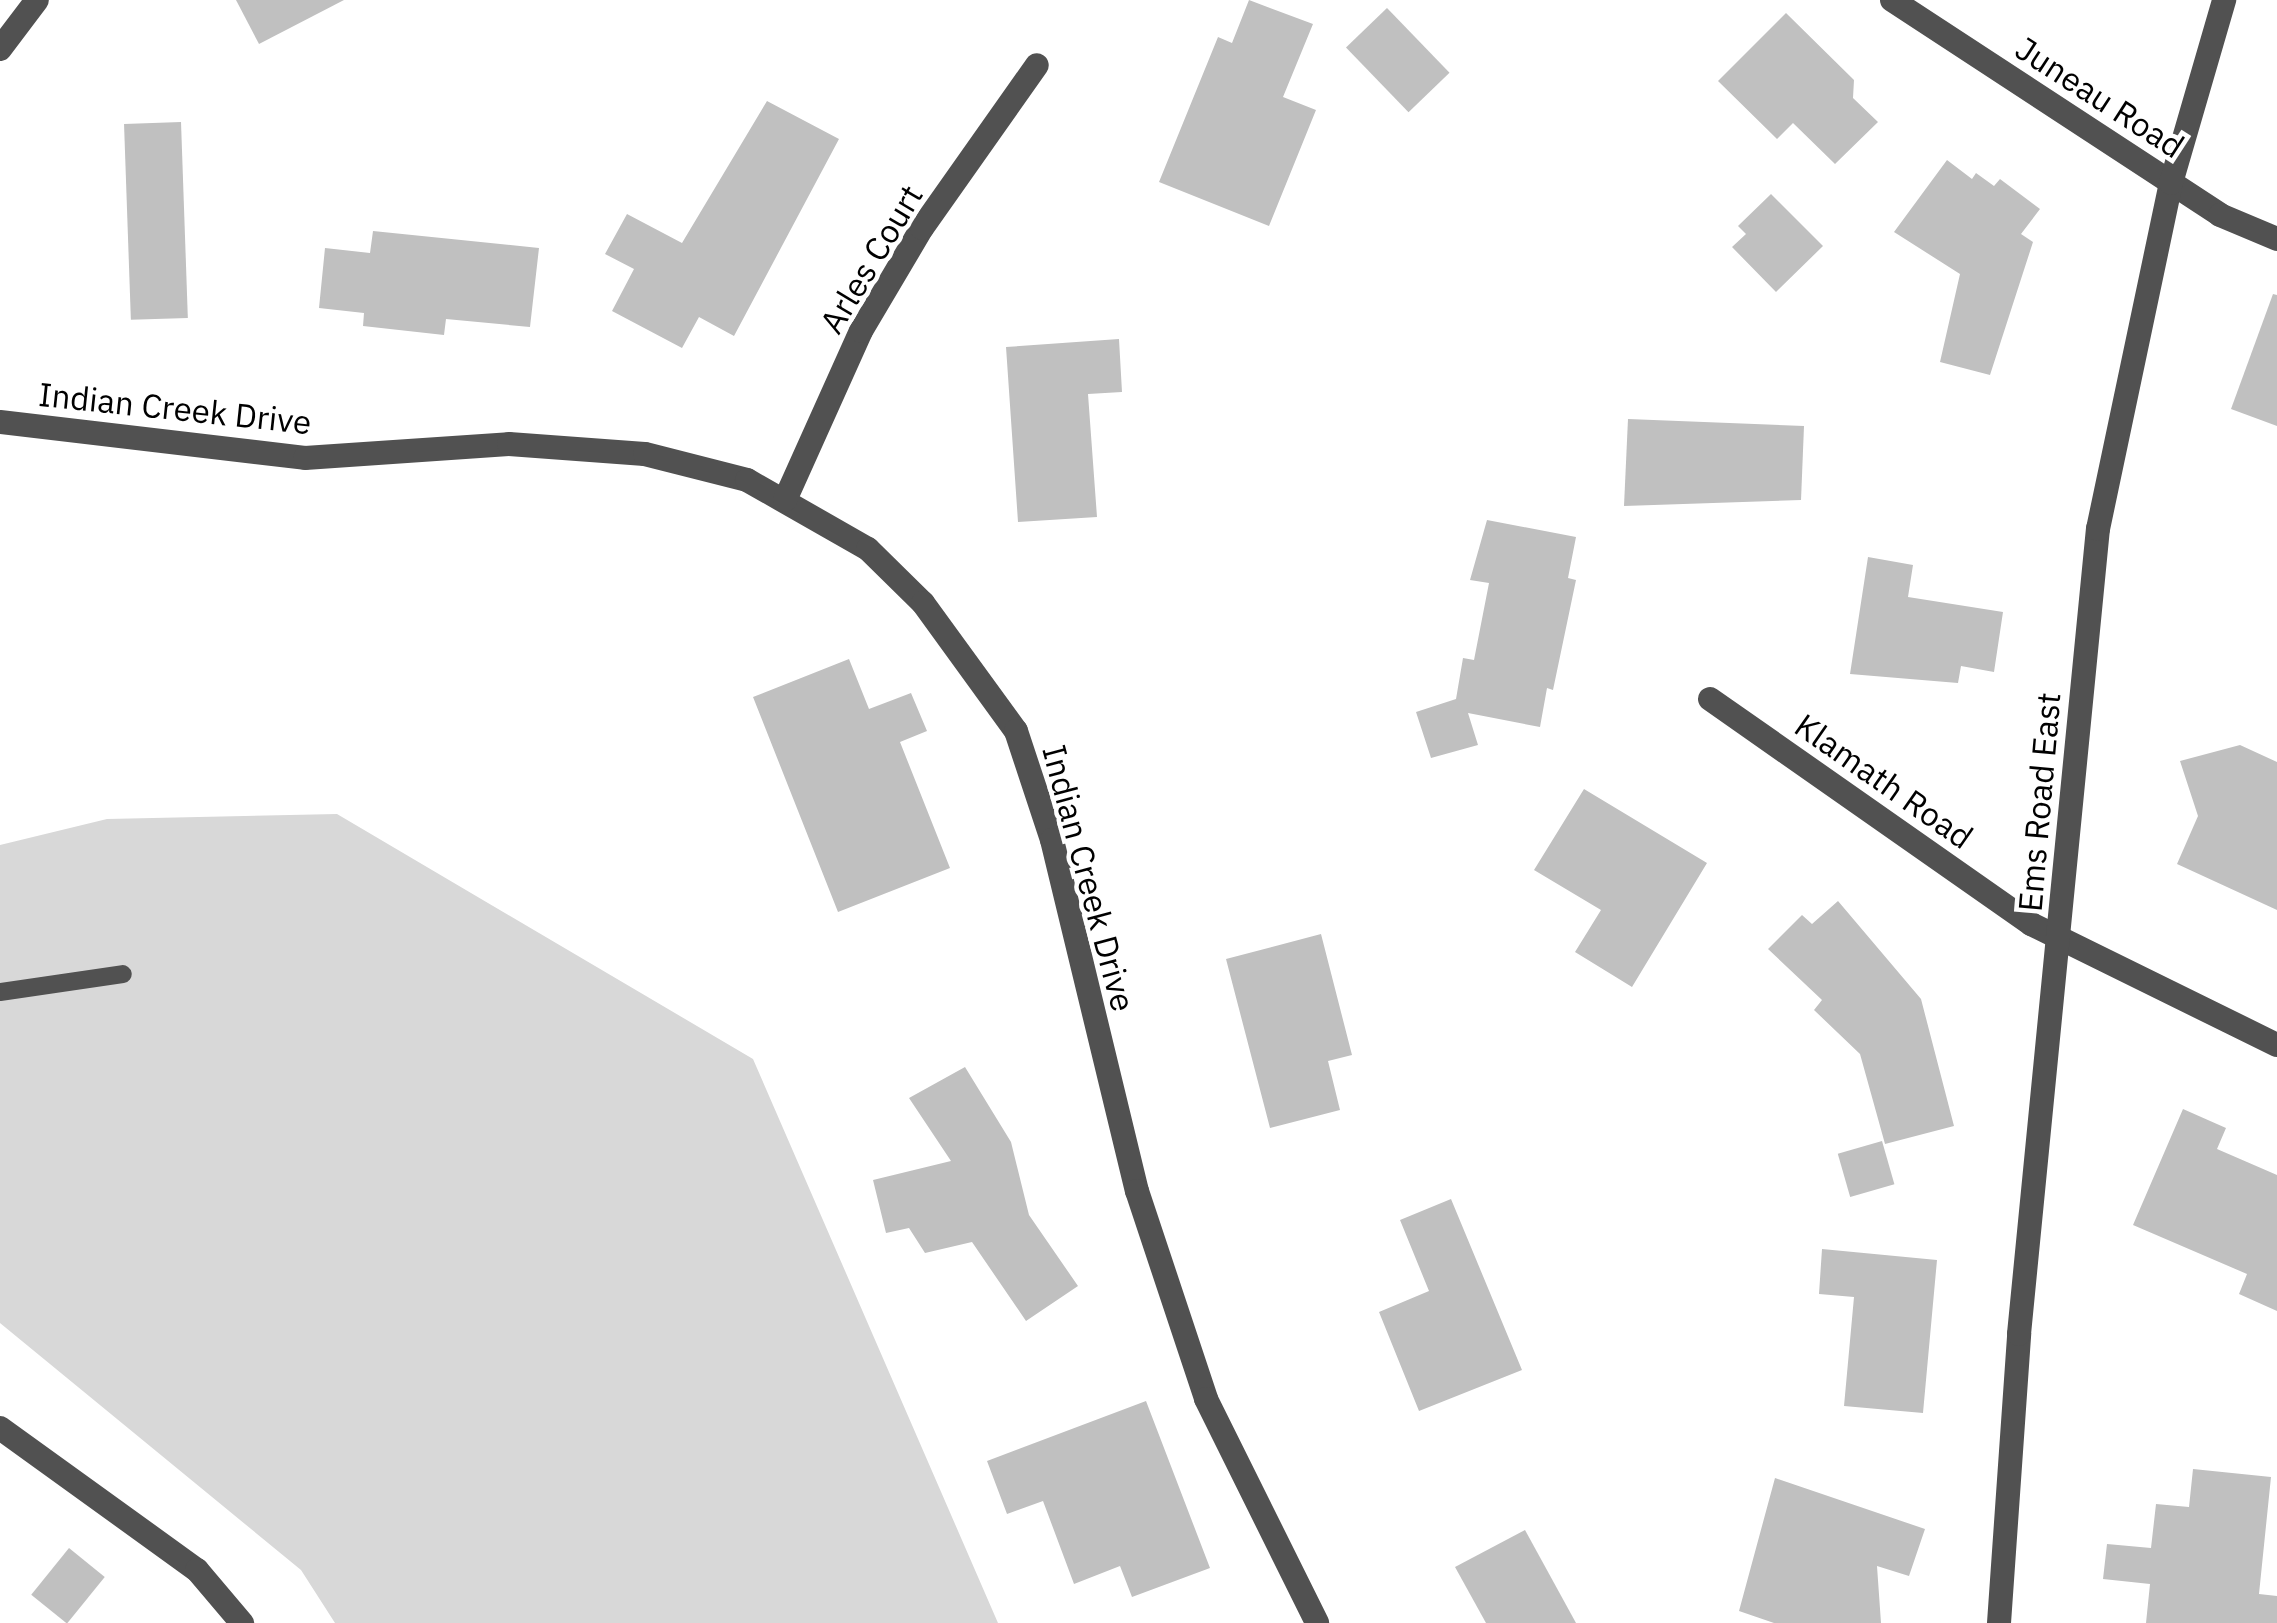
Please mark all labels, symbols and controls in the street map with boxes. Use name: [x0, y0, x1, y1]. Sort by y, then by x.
street label: Juneau Road: [2009, 28, 2191, 166]
street label: Arles Court: [811, 178, 931, 340]
street label: Indian Creek Drive: [37, 374, 313, 442]
street label: Ems Road East: [2010, 691, 2068, 913]
street label: Klamath Road: [1787, 705, 1981, 857]
street label: Indian Creek Drive: [1034, 741, 1144, 1015]

